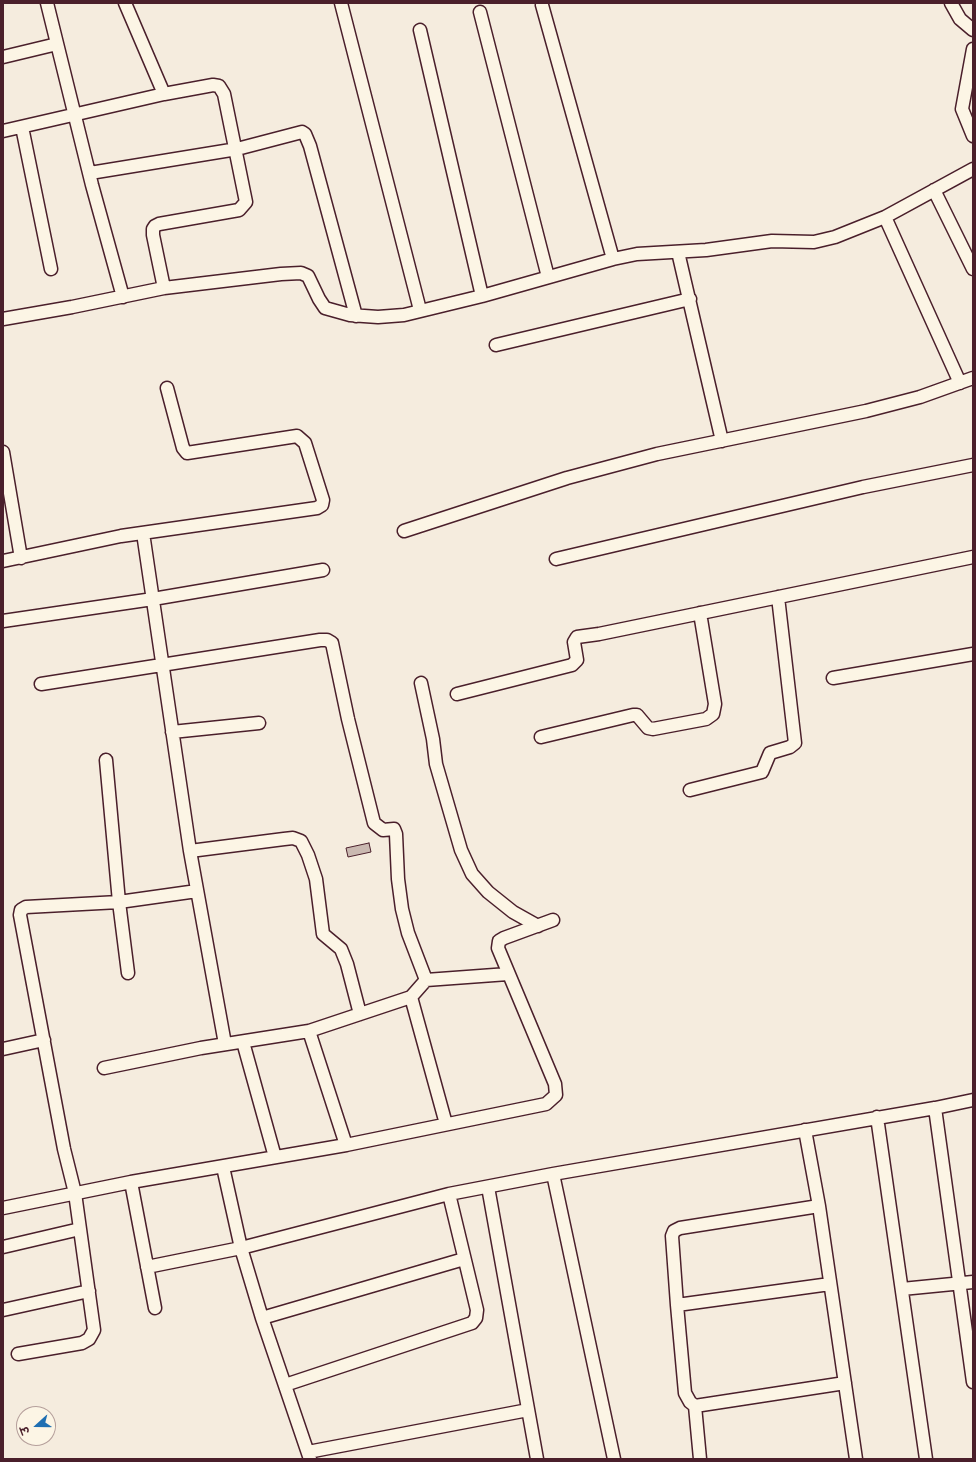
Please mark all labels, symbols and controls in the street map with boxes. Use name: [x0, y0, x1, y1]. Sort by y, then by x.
north arrow: [16, 1406, 56, 1446]
text: उ: [17, 1424, 34, 1436]

